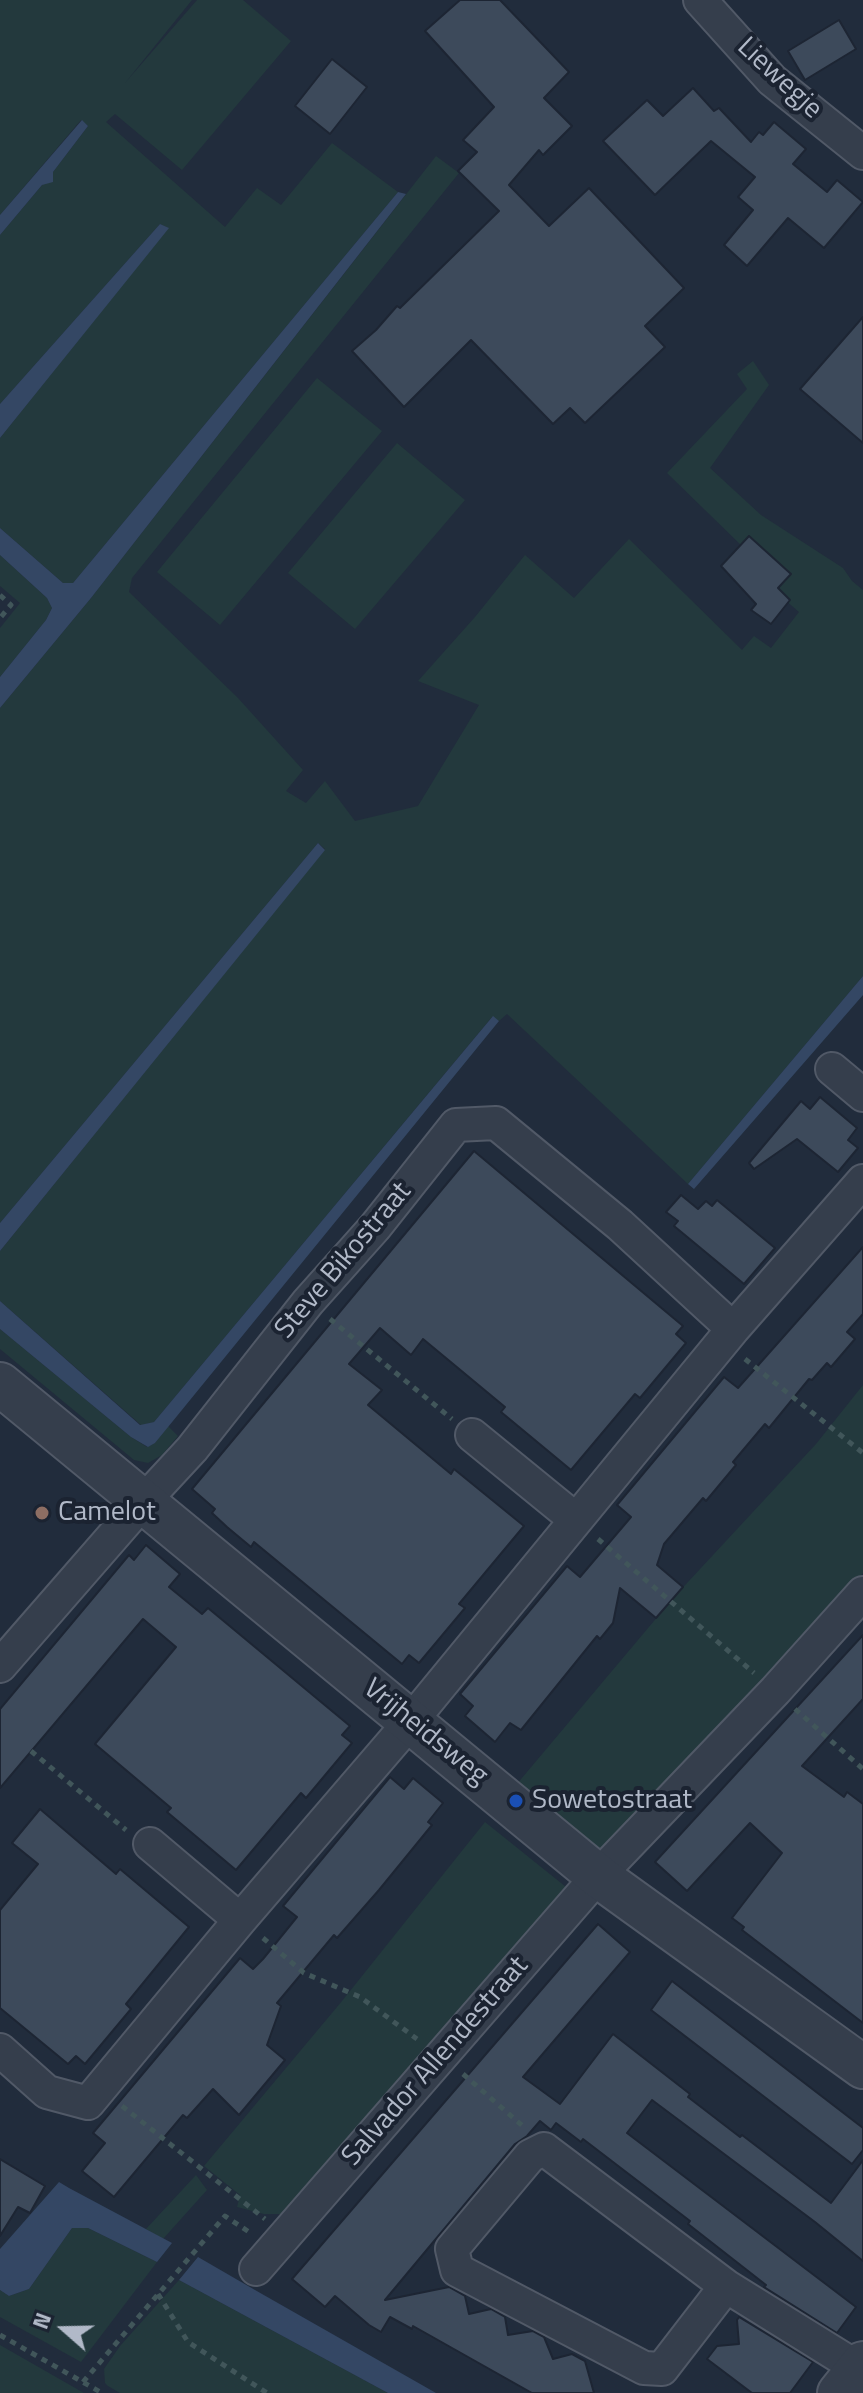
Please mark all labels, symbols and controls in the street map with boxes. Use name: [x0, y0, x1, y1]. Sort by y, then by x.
street label: Liewegje: [729, 31, 829, 127]
street label: Steve Bikostraat: [269, 1176, 419, 1346]
place label: Camelot: [58, 1496, 156, 1530]
marker: Camelot: [33, 1504, 51, 1522]
street label: Vrijheidsweg: [356, 1673, 494, 1793]
place label: Sowetostraat: [532, 1784, 692, 1818]
marker: Sowetostraat: [507, 1792, 525, 1810]
street label: Salvador Allendestraat: [336, 1950, 536, 2174]
north arrow: [24, 2289, 104, 2369]
text: N: [23, 2308, 60, 2334]

